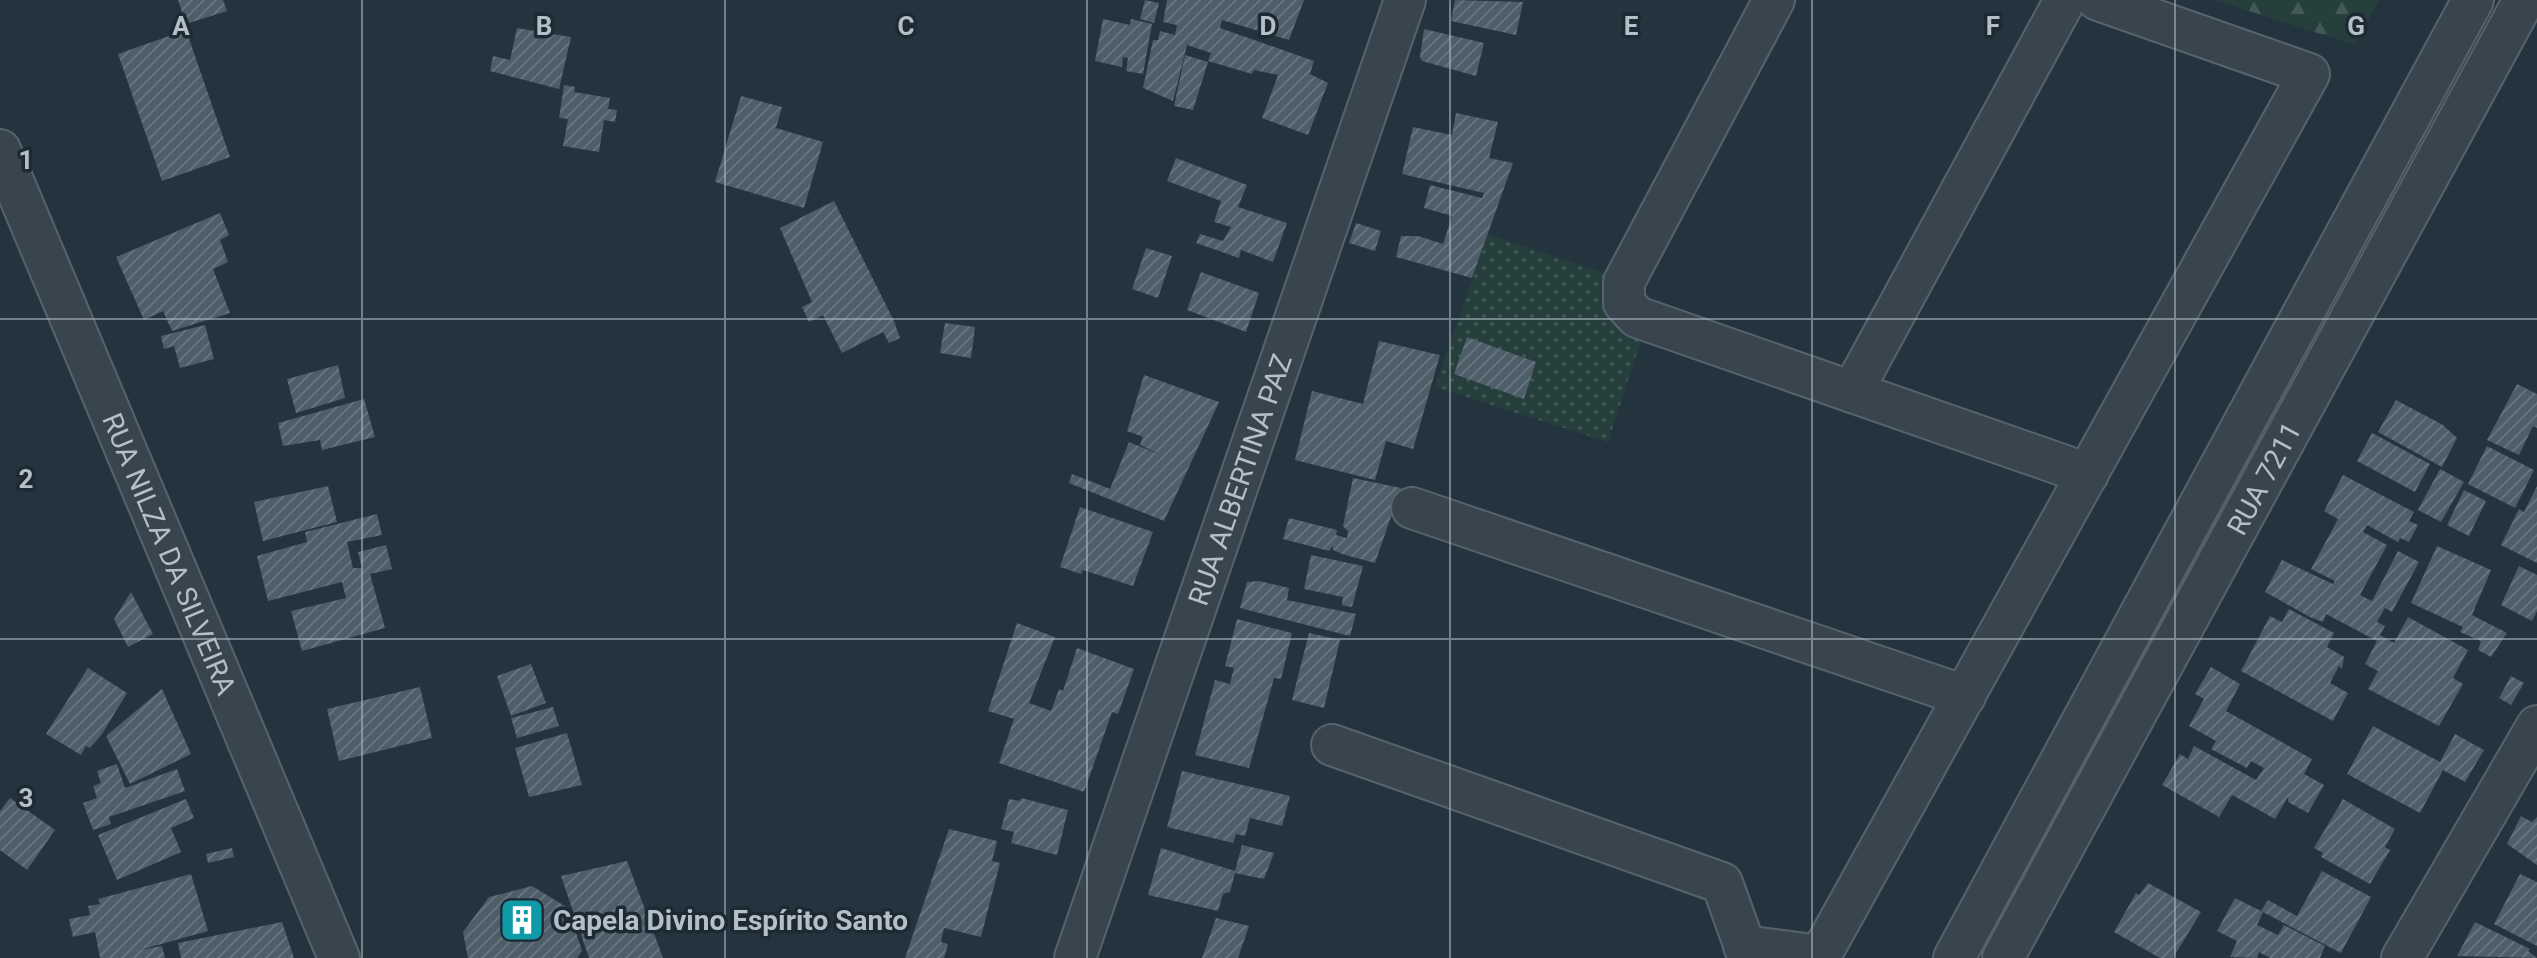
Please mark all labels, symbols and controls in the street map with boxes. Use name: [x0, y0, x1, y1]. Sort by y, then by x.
text: A: [172, 11, 190, 41]
text: B: [536, 11, 552, 41]
text: C: [897, 11, 915, 41]
text: D: [1260, 11, 1276, 41]
text: E: [1624, 11, 1639, 41]
text: F: [1986, 11, 2000, 41]
text: G: [2347, 11, 2365, 41]
text: 1: [19, 145, 33, 175]
street label: RUA ALBERTINA PAZ: [1181, 349, 1298, 610]
street label: RUA NILZA DA SILVEIRA: [96, 408, 243, 700]
street label: RUA 7211: [2220, 416, 2308, 540]
text: 2: [19, 464, 33, 494]
text: 3: [19, 783, 33, 813]
building icon: Capela Divino Espírito Santo: [498, 896, 546, 944]
place label: Capela Divino Espírito Santo: [553, 904, 908, 937]

